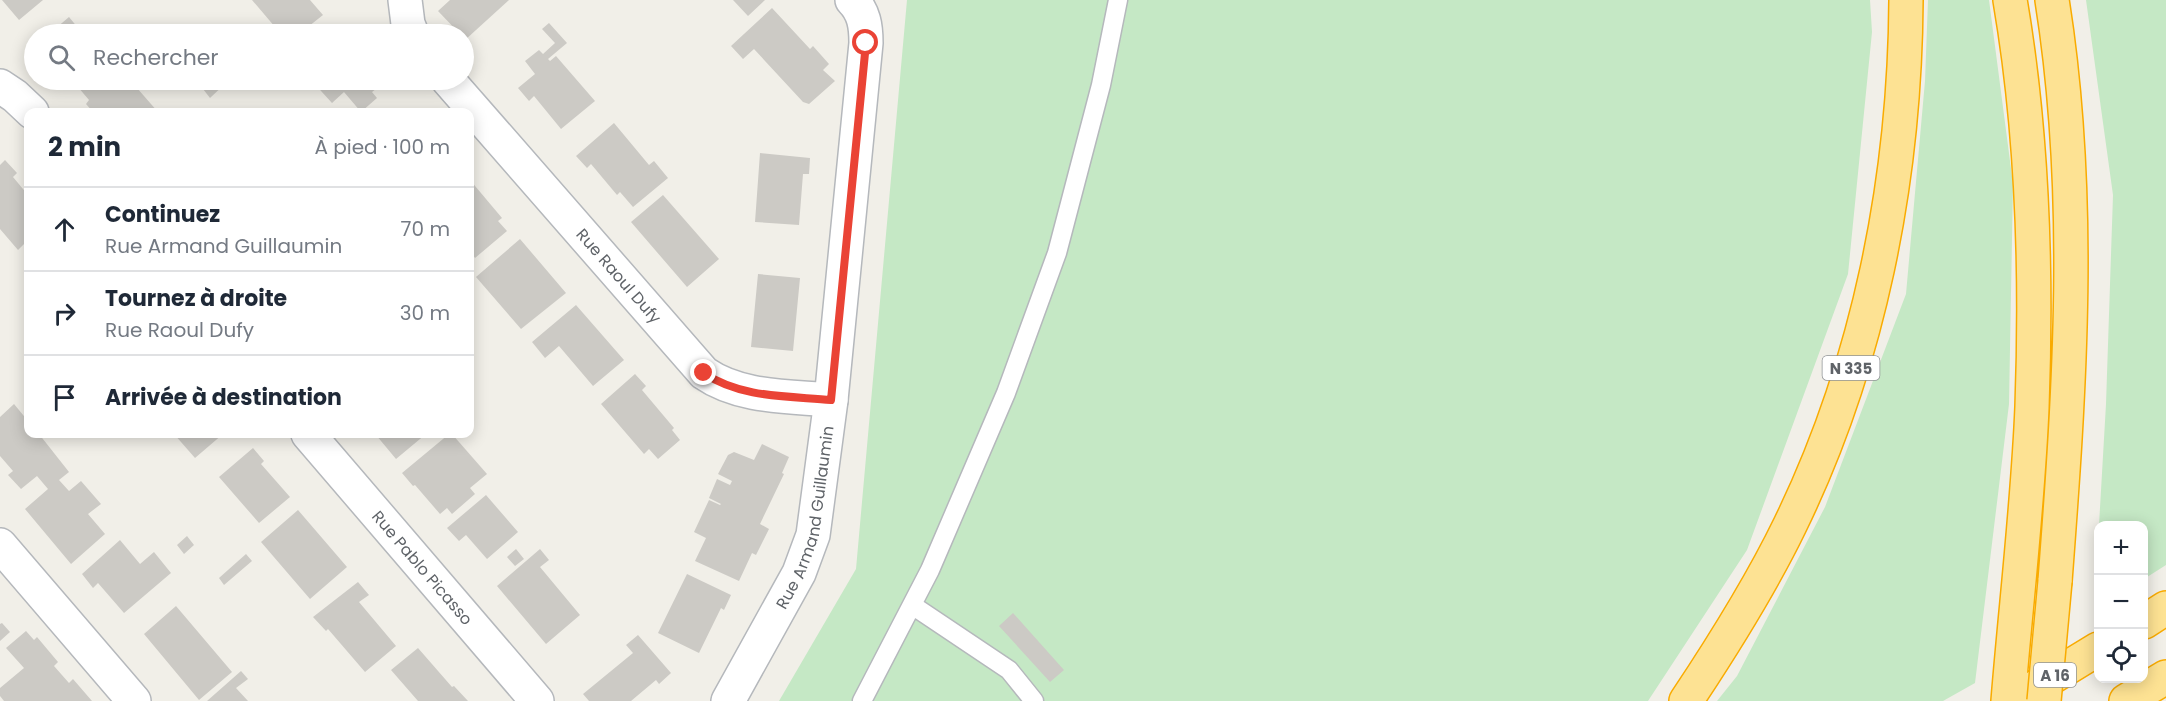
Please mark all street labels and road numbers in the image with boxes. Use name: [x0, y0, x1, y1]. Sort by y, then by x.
street label: Rue Raoul Dufy: [571, 223, 667, 328]
road number: N 335: [1822, 356, 1880, 380]
street label: Rue Armand Guillaumin: [770, 424, 839, 613]
street label: Rue Pablo Picasso: [367, 505, 478, 630]
road number: A 16: [2034, 663, 2076, 687]

